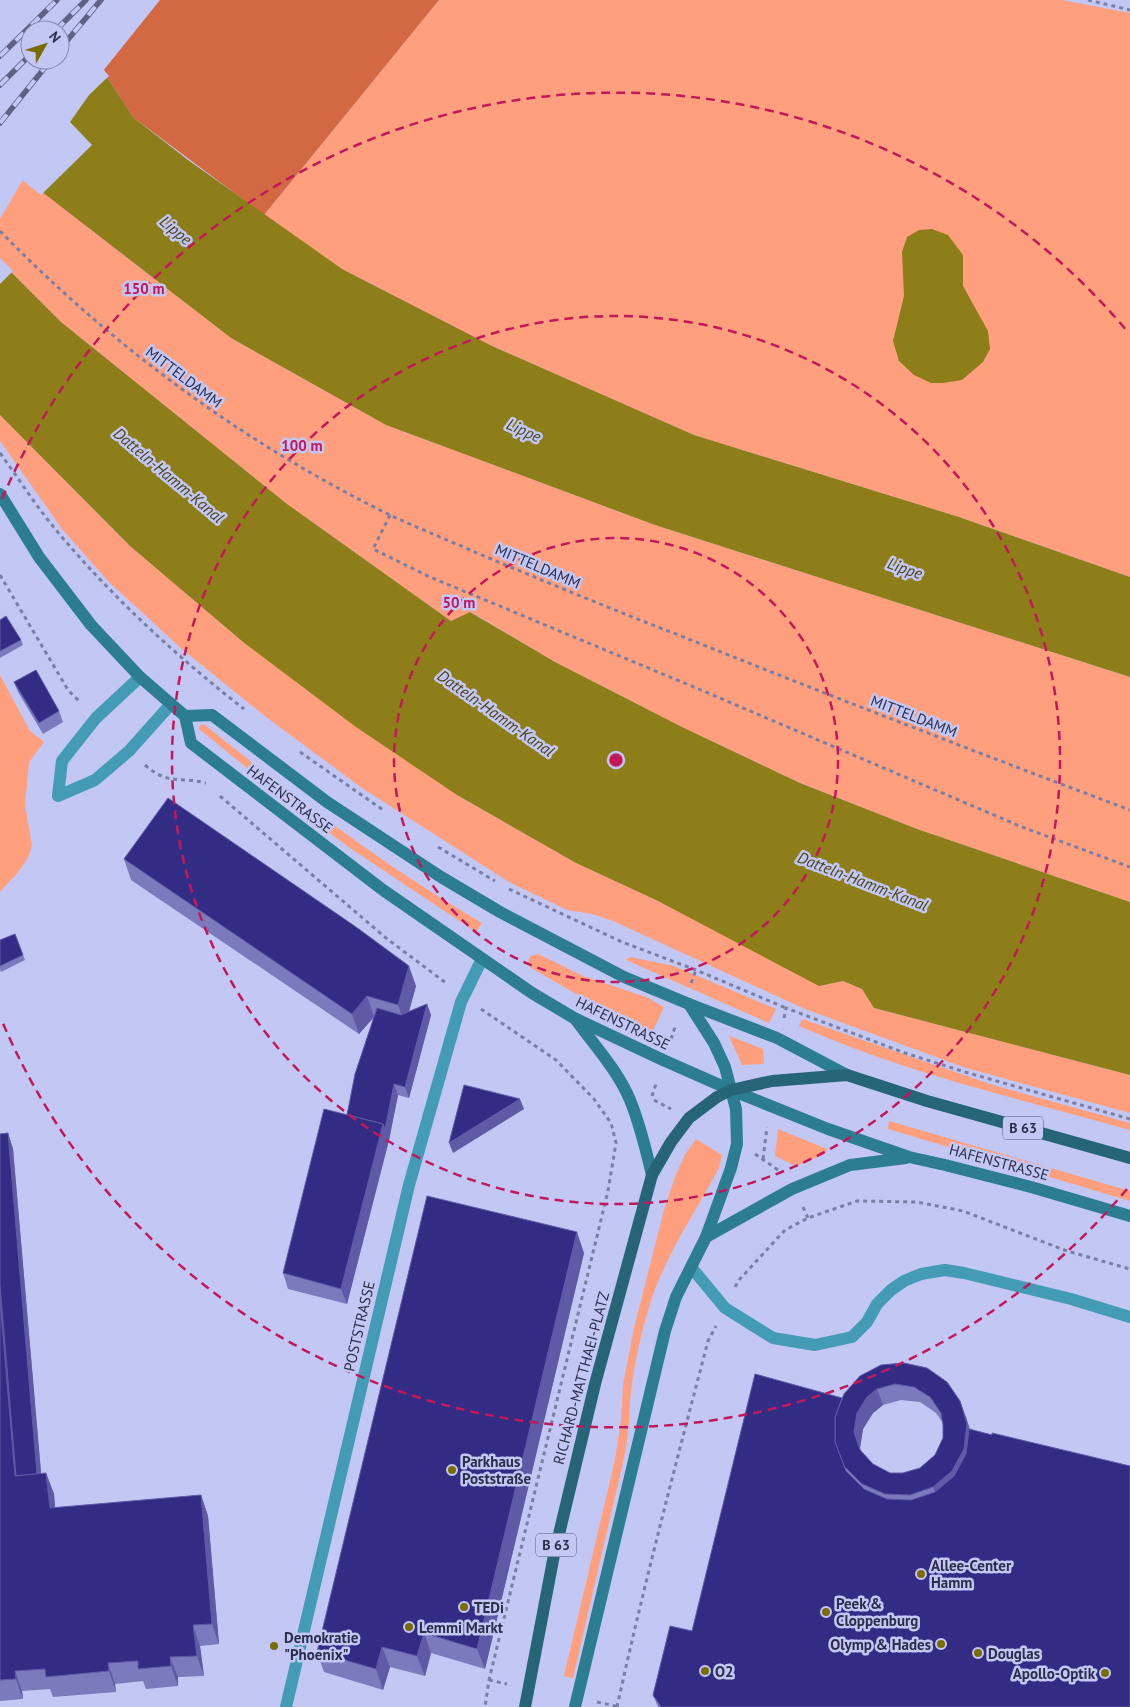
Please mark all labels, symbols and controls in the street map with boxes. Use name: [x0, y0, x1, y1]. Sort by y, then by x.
north arrow: [20, 20, 70, 70]
text: N: [45, 28, 65, 46]
water label: Lippe: [156, 211, 197, 250]
text: 150 m: [123, 279, 165, 298]
street label: MITTELDAMM: [142, 342, 226, 412]
water label: Lippe: [504, 414, 545, 447]
water label: Datteln-Hamm-Kanal: [110, 423, 229, 528]
text: 100 m: [281, 436, 323, 455]
street label: MITTELDAMM: [492, 539, 584, 593]
water label: Lippe: [885, 553, 926, 583]
text: 50 m: [443, 593, 475, 612]
water label: Datteln-Hamm-Kanal: [434, 665, 559, 761]
street label: MITTELDAMM: [868, 691, 960, 741]
centre of rings: [607, 751, 625, 769]
street label: HAFENSTRASSE: [243, 761, 337, 837]
water label: Datteln-Hamm-Kanal: [795, 847, 932, 915]
street label: HAFENSTRASSE: [573, 992, 673, 1054]
road number: B 63: [1003, 1116, 1043, 1140]
street label: HAFENSTRASSE: [947, 1140, 1051, 1184]
street label: POSTSTRASSE: [339, 1279, 379, 1373]
street label: RICHARD-MATTHAEI-PLATZ: [549, 1289, 613, 1467]
place label: Parkhaus Poststraße: [462, 1452, 531, 1488]
marker: Parkhaus Poststraße: [446, 1464, 458, 1476]
road number: B 63: [536, 1534, 576, 1556]
place label: Allee-Center Hamm: [931, 1556, 1012, 1592]
marker: Allee-Center Hamm: [915, 1568, 927, 1580]
place label: Peek & Cloppenburg: [836, 1594, 918, 1630]
place label: TEDi: [474, 1598, 504, 1617]
marker: TEDi: [458, 1601, 470, 1613]
marker: Peek & Cloppenburg: [820, 1606, 832, 1618]
place label: Lemmi Markt: [419, 1618, 504, 1637]
marker: Lemmi Markt: [403, 1621, 415, 1633]
place label: Demokratie "Phoenix": [284, 1628, 359, 1664]
place label: Olymp & Hades: [830, 1635, 931, 1654]
marker: Olymp & Hades: [935, 1638, 947, 1650]
marker: Demokratie "Phoenix": [268, 1640, 280, 1652]
place label: Douglas: [988, 1644, 1040, 1663]
marker: Douglas: [972, 1647, 984, 1659]
place label: O2: [715, 1662, 734, 1681]
place label: Apollo-Optik: [1013, 1664, 1096, 1683]
marker: O2: [699, 1665, 711, 1677]
marker: Apollo-Optik: [1099, 1667, 1111, 1679]

